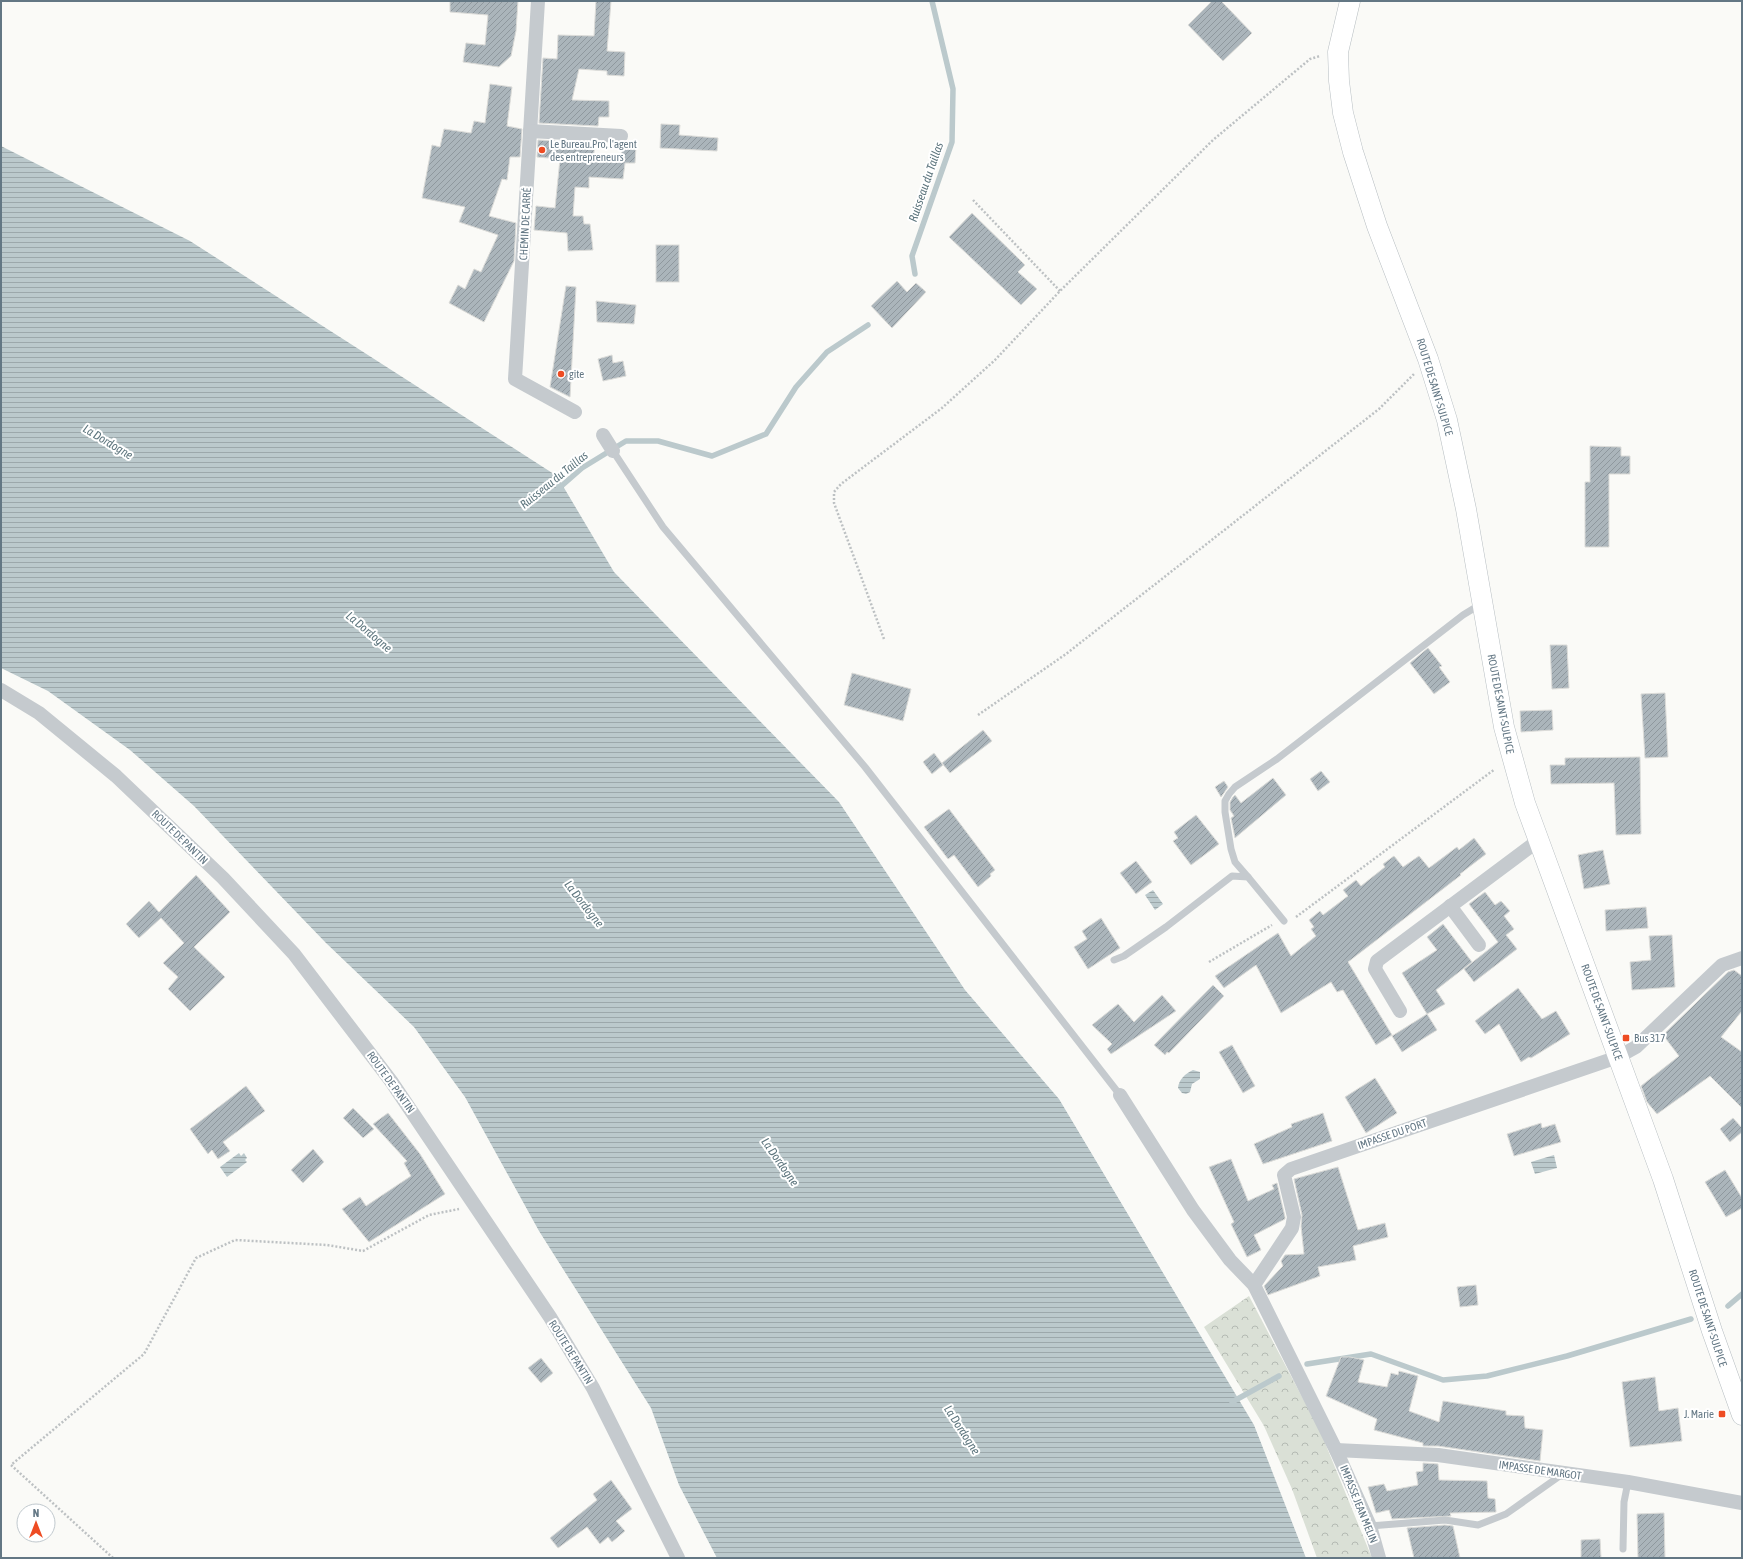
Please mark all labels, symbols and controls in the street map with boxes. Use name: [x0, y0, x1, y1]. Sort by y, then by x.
place label: Le Bureau.Pro, l'agent des entrepreneurs: [550, 138, 637, 163]
water label: Ruisseau du Taillas: [906, 140, 946, 224]
marker: Le Bureau.Pro, l'agent des entrepreneurs: [537, 145, 547, 155]
street label: CHEMIN DE CARRÉ: [517, 187, 533, 261]
street label: ROUTE DE SAINT-SULPICE: [1414, 337, 1456, 437]
place label: gite: [569, 368, 584, 380]
marker: gite: [556, 369, 566, 379]
water label: La Dordogne: [81, 422, 136, 463]
water label: Ruisseau du Taillas: [517, 448, 591, 512]
water label: La Dordogne: [343, 609, 395, 656]
street label: ROUTE DE SAINT-SULPICE: [1485, 653, 1517, 755]
street label: ROUTE DE PANTIN: [150, 807, 210, 867]
water label: La Dordogne: [561, 878, 607, 931]
street label: ROUTE DE SAINT-SULPICE: [1579, 962, 1625, 1062]
place label: Bus 317: [1634, 1032, 1665, 1044]
marker: Bus 317: [1621, 1033, 1631, 1043]
street label: ROUTE DE PANTIN: [365, 1049, 417, 1115]
street label: IMPASSE DU PORT: [1356, 1117, 1428, 1151]
water label: La Dordogne: [758, 1135, 802, 1189]
street label: ROUTE DE SAINT-SULPICE: [1687, 1268, 1729, 1368]
street label: ROUTE DE PANTIN: [547, 1318, 595, 1386]
water label: La Dordogne: [941, 1403, 983, 1458]
place label: J. Marie: [1684, 1408, 1714, 1420]
marker: J. Marie: [1717, 1409, 1727, 1419]
street label: IMPASSE DE MARGOT: [1498, 1458, 1582, 1482]
street label: IMPASSE JEAN MELIN: [1338, 1463, 1380, 1545]
north arrow: [16, 1503, 56, 1543]
text: N: [33, 1507, 39, 1519]

